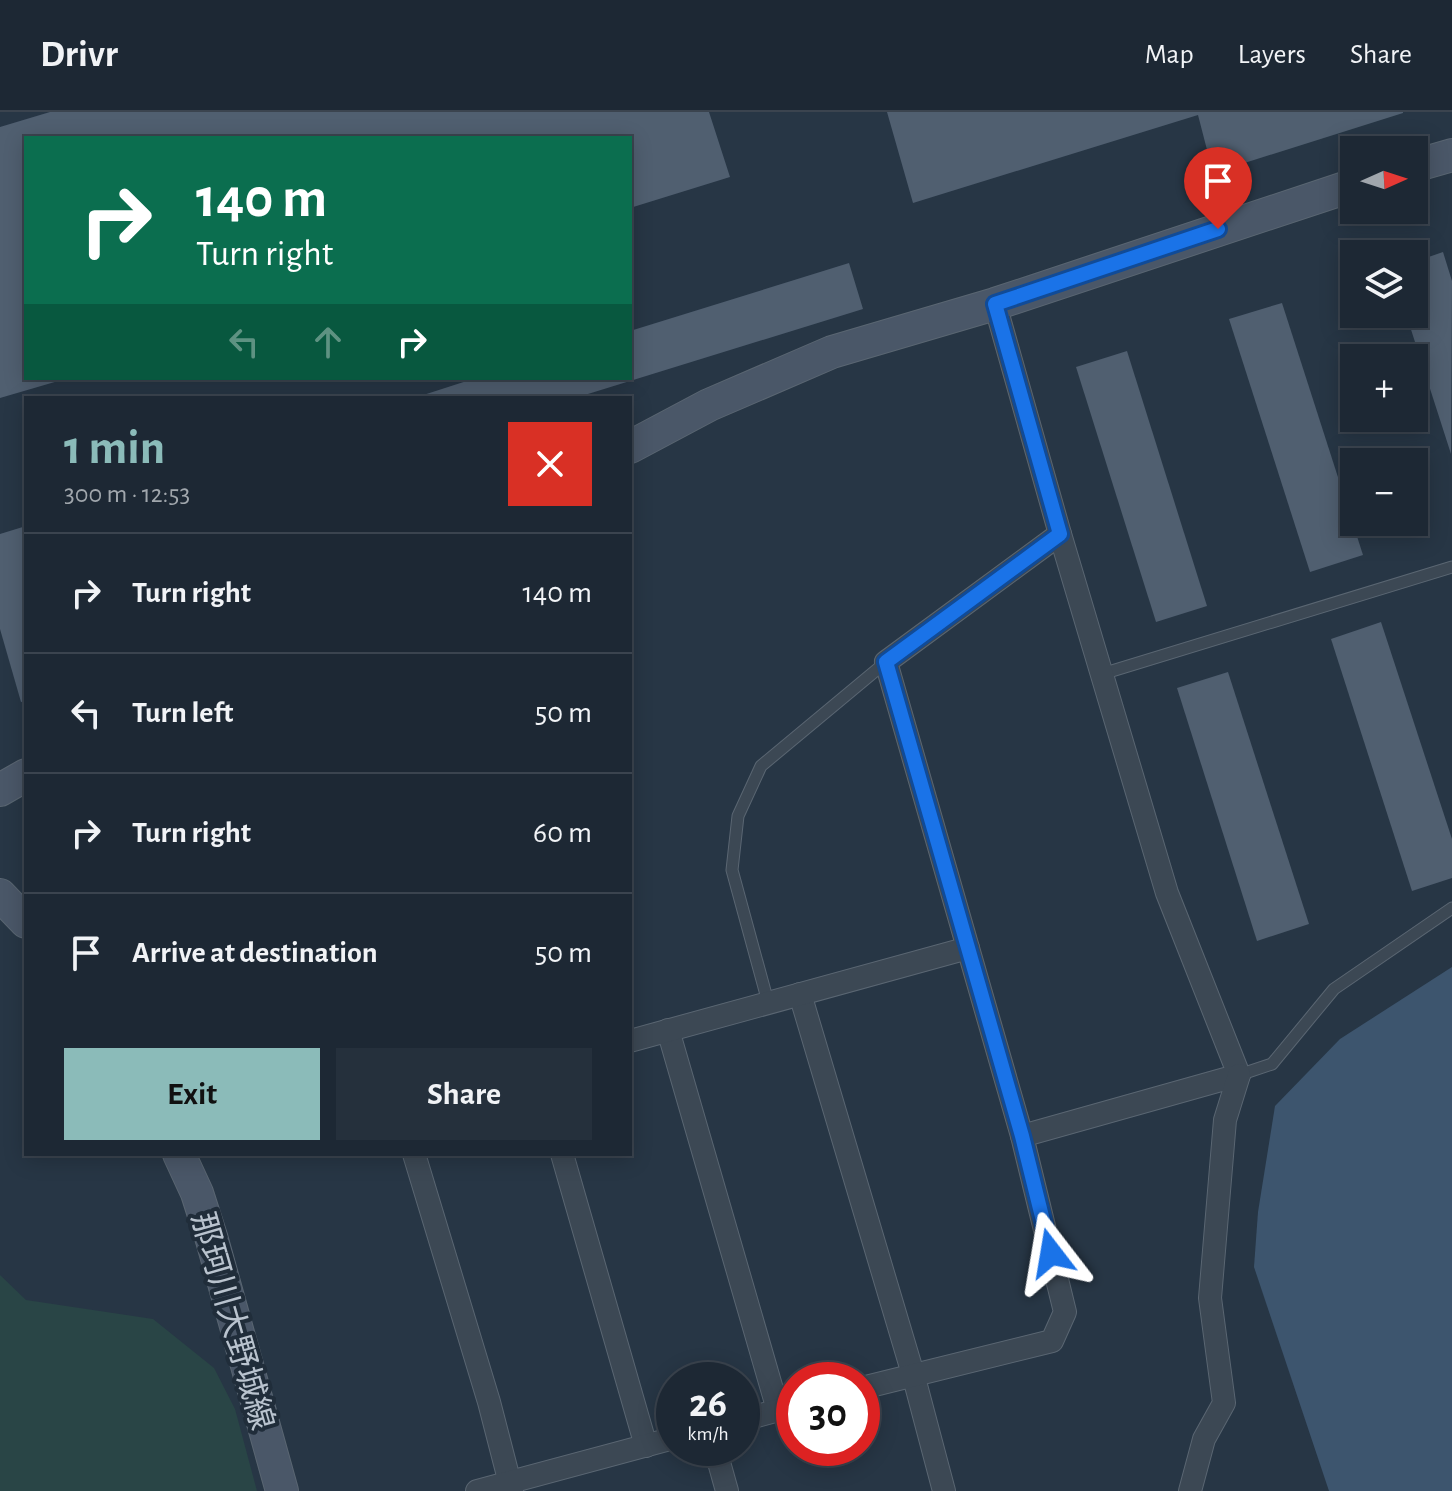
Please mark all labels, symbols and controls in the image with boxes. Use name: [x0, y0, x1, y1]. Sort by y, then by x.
text: Drivr: [40, 36, 118, 74]
text: Map: [1145, 41, 1194, 69]
text: Layers: [1238, 41, 1306, 69]
text: Share: [1350, 41, 1412, 69]
north arrow: [1340, 136, 1428, 224]
map controls: [1340, 136, 1428, 536]
pin: [1184, 147, 1252, 229]
icon: arrive: [1196, 159, 1240, 203]
icon: right: [64, 168, 168, 272]
text: 140 m: [196, 171, 327, 227]
text: Turn right: [196, 236, 333, 272]
button: layers: [1340, 240, 1428, 328]
icon: left: [222, 320, 266, 364]
icon: ahead: [306, 320, 350, 364]
icon: right: [390, 320, 434, 364]
button: +: [1340, 344, 1428, 432]
button: close: [508, 422, 592, 506]
text: 1 min: [64, 425, 165, 473]
button: −: [1340, 448, 1428, 536]
text: 300 m · 12:53: [64, 481, 190, 507]
icon: right: [64, 571, 108, 615]
text: Turn right: [132, 578, 251, 608]
text: 140 m: [522, 578, 592, 608]
icon: left: [64, 691, 108, 735]
text: Turn left: [132, 698, 233, 728]
text: 50 m: [535, 698, 592, 728]
icon: right: [64, 811, 108, 855]
text: Turn right: [132, 818, 251, 848]
text: 60 m: [533, 818, 592, 848]
icon: arrive: [64, 931, 108, 975]
text: Arrive at destination: [132, 938, 378, 968]
text: 50 m: [535, 938, 592, 968]
button: Exit: [64, 1048, 320, 1140]
button: Share: [336, 1048, 592, 1140]
street label: 那珂川大野城線: [186, 1209, 280, 1433]
position arrow: [1009, 1211, 1093, 1295]
speed limit sign: 30: [776, 1362, 880, 1466]
text: 26: [689, 1384, 727, 1424]
text: km/h: [687, 1424, 729, 1444]

